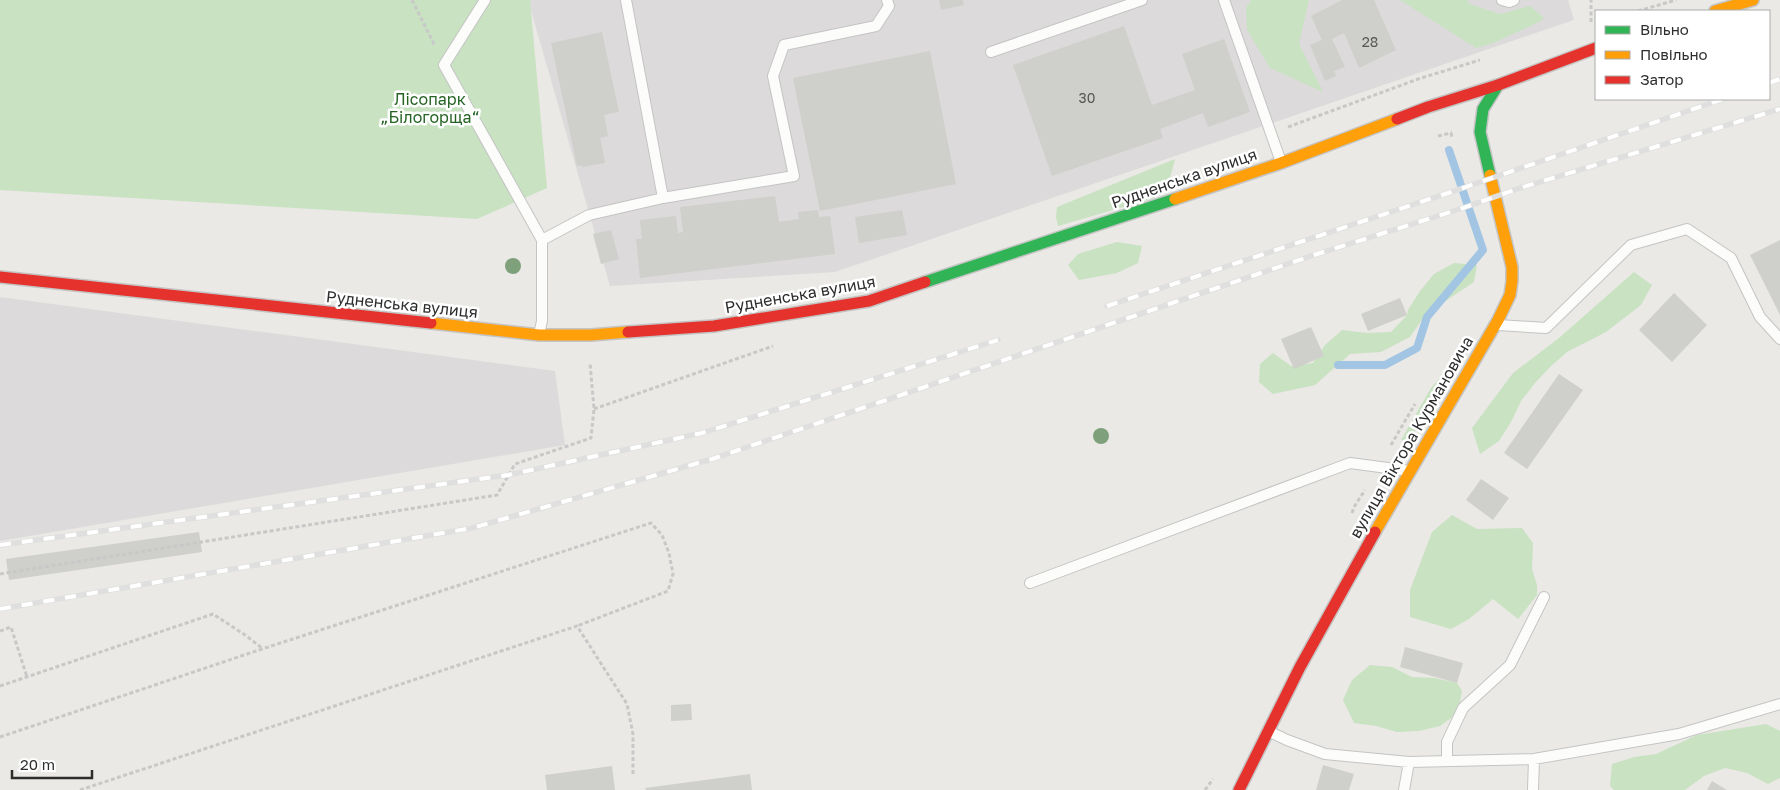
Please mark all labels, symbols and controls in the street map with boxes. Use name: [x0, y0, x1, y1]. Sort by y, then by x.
legend: [1595, 10, 1770, 100]
text: Вільно: [1640, 20, 1689, 38]
house number: 28: [1362, 33, 1378, 50]
text: Повільно: [1640, 45, 1708, 63]
text: Затор: [1640, 70, 1683, 88]
park label: Лісопарк „Білогорща“: [381, 89, 479, 127]
house number: 30: [1079, 89, 1095, 106]
street label: Рудненська вулиця: [1109, 144, 1259, 212]
street label: Рудненська вулиця: [723, 271, 877, 317]
street label: Рудненська вулиця: [325, 286, 479, 322]
street label: вулиця Віктора Курмановича: [1345, 332, 1477, 542]
scale bar: [12, 748, 92, 780]
text: 20 m: [20, 755, 55, 773]

